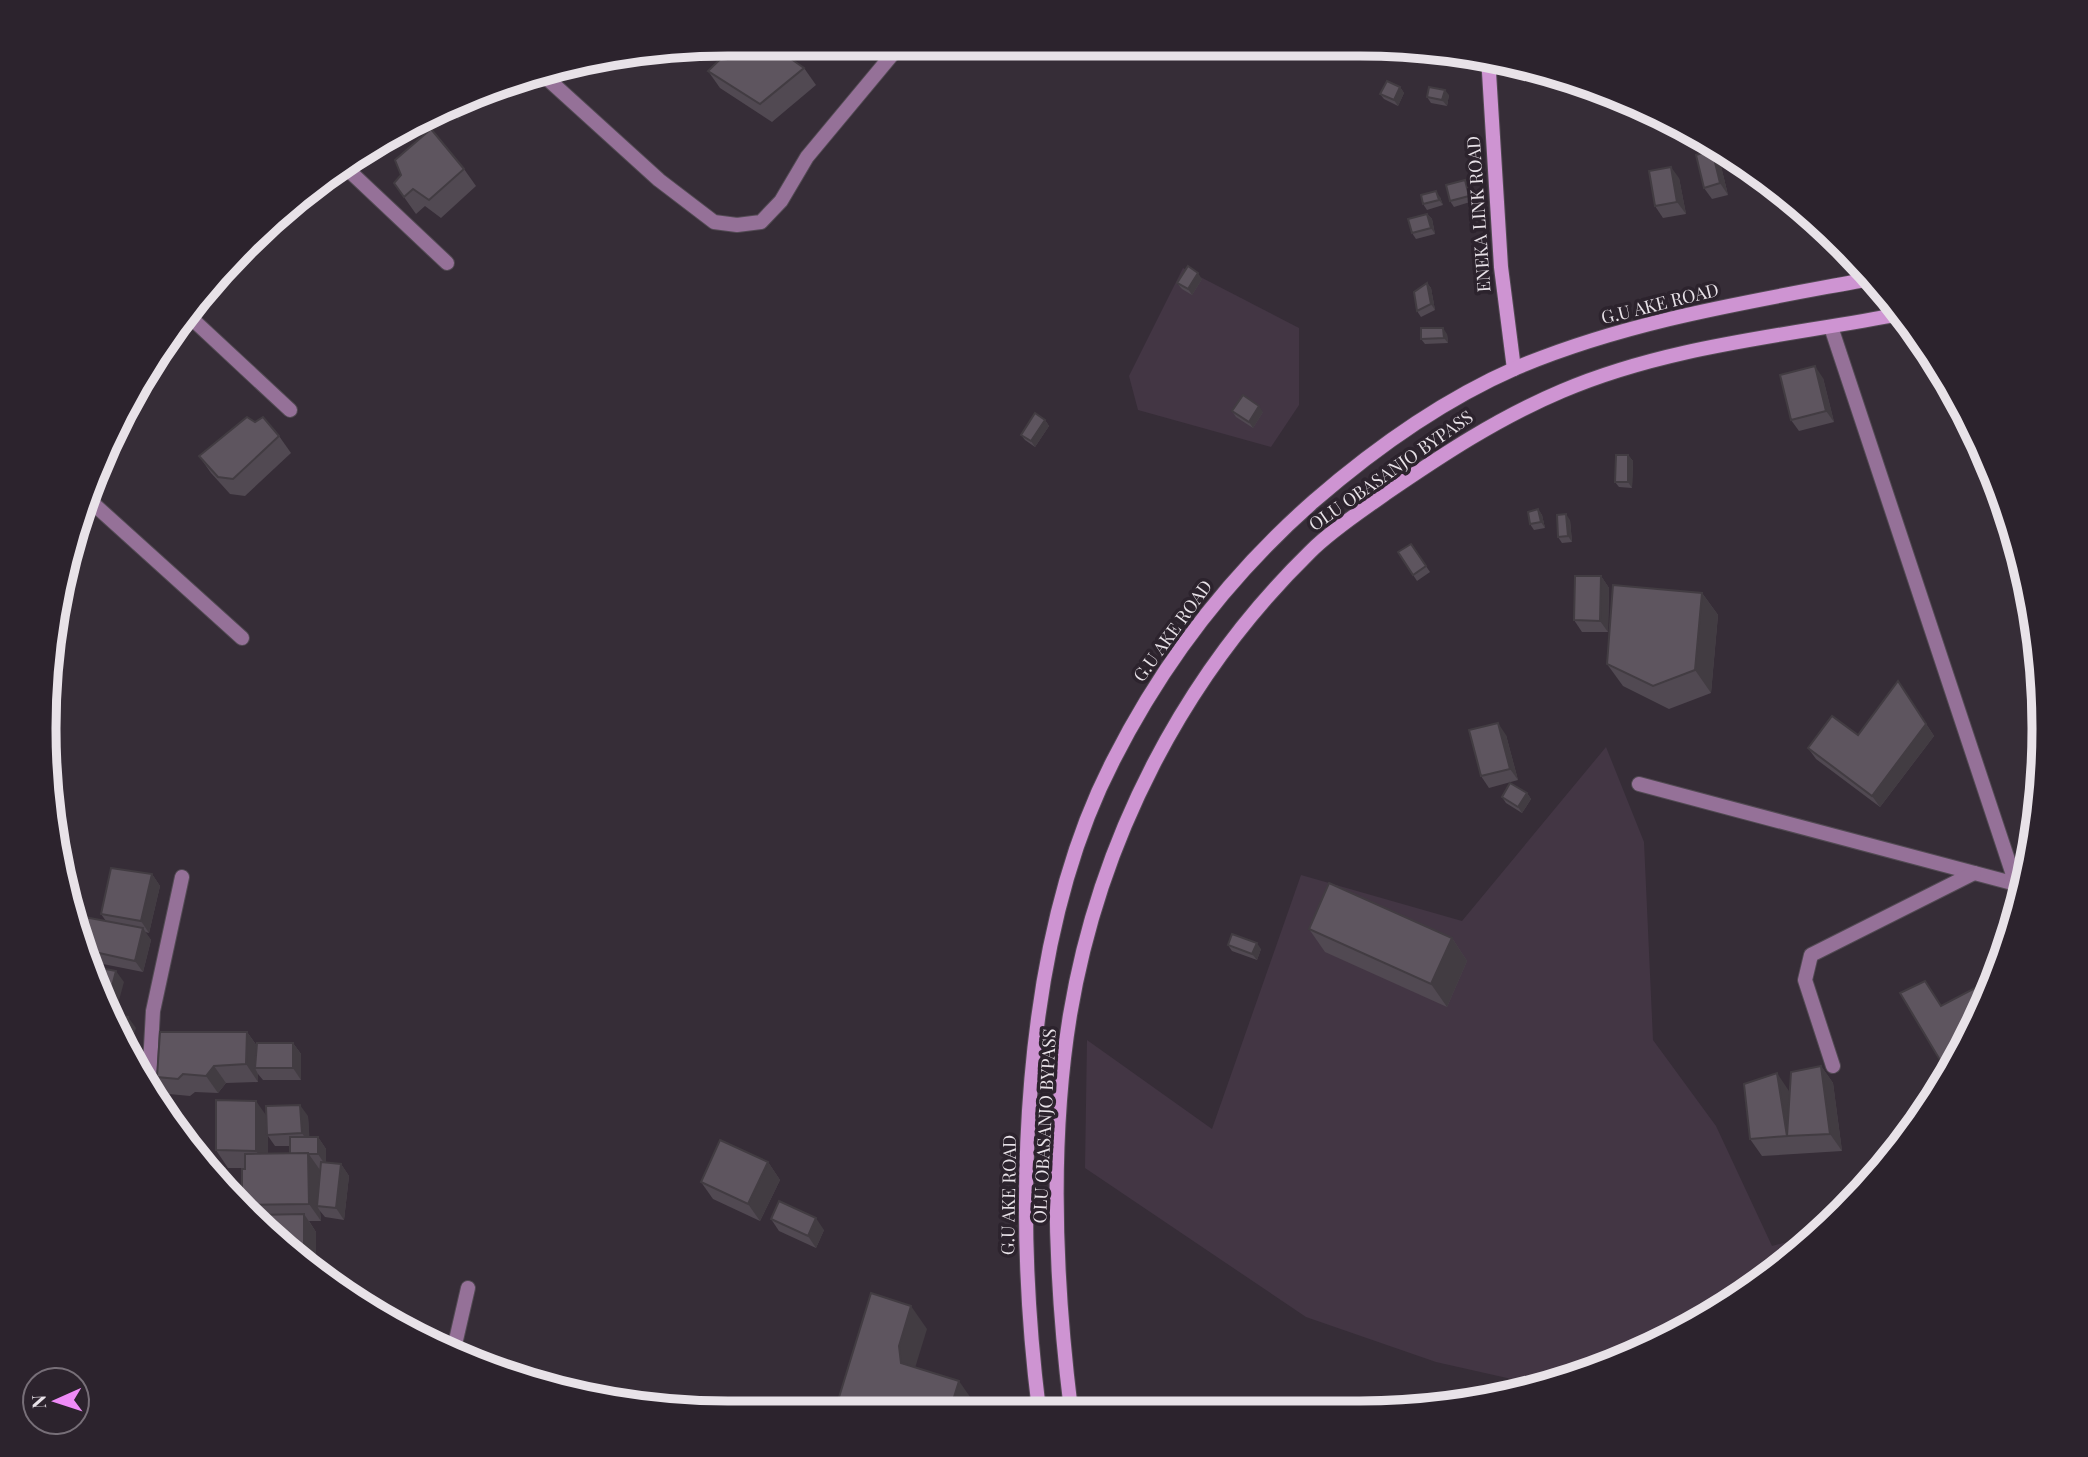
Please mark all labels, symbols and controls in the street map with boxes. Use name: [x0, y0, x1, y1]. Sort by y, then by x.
street label: ENEKA LINK ROAD: [1461, 135, 1495, 293]
street label: G.U AKE ROAD: [1599, 277, 1721, 329]
street label: OLU OBASANJO BYPASS: [1304, 404, 1477, 536]
street label: G.U AKE ROAD: [1127, 575, 1217, 686]
street label: OLU OBASANJO BYPASS: [1027, 1028, 1061, 1224]
street label: G.U AKE ROAD: [995, 1135, 1021, 1255]
north arrow: [21, 1366, 91, 1436]
text: N: [25, 1394, 51, 1409]

